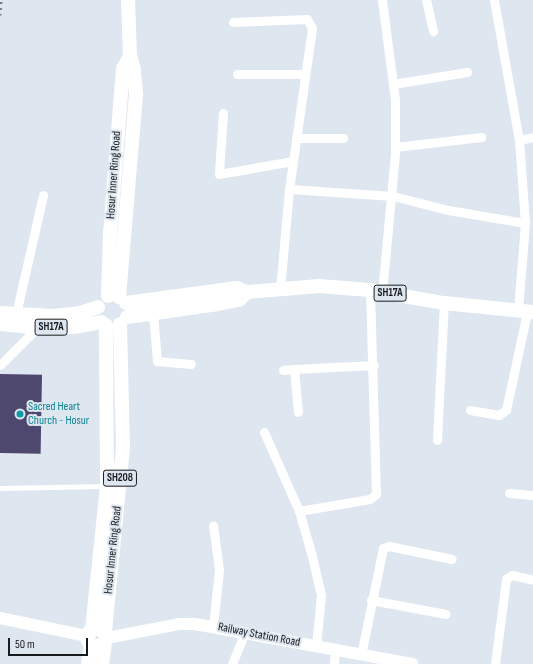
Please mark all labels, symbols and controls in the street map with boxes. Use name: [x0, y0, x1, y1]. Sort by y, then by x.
street label: Hosur Inner Ring Road: [104, 130, 124, 220]
road number: SH17A: [373, 284, 407, 302]
road number: SH17A: [34, 318, 68, 336]
place label: Sacred Heart Church - Hosur: [28, 400, 89, 428]
marker: Sacred Heart Church - Hosur: [15, 409, 25, 419]
road number: SH208: [102, 469, 138, 487]
street label: Hosur Inner Ring Road: [101, 505, 125, 595]
street label: Railway Station Road: [217, 620, 301, 650]
scale bar: [10, 630, 90, 656]
text: 50 m: [15, 637, 35, 652]

